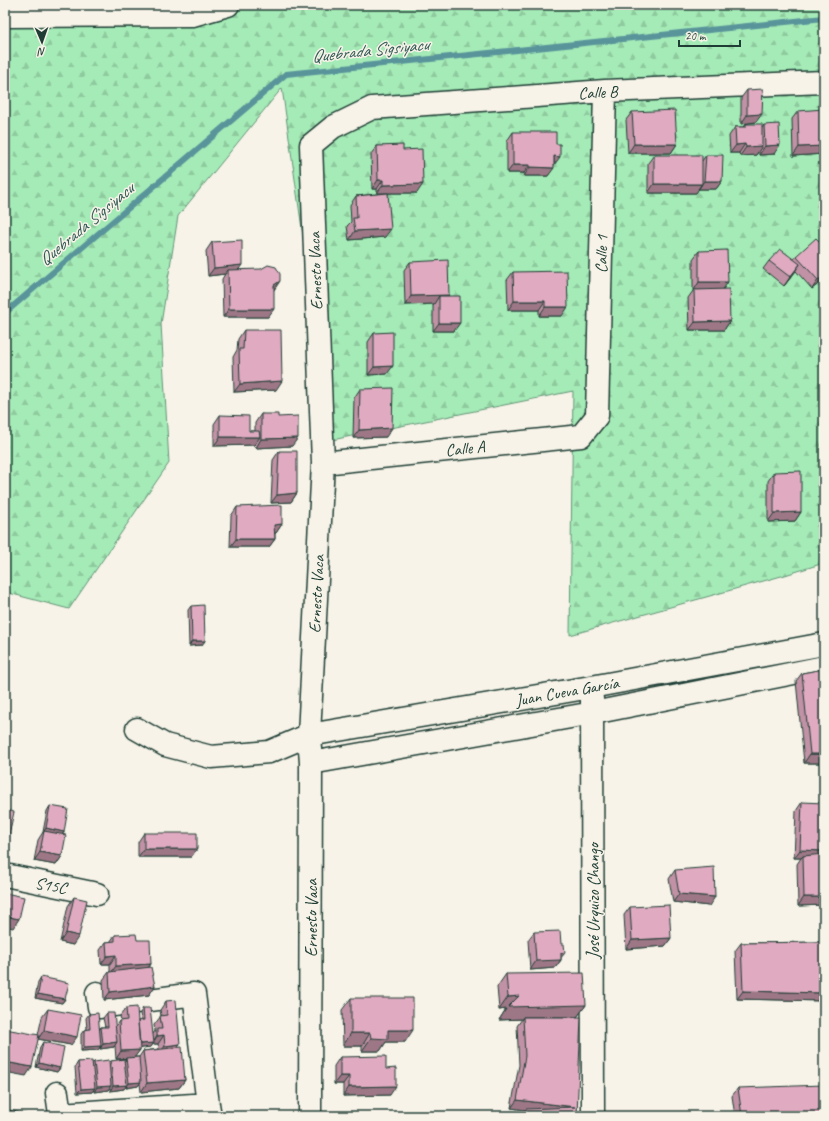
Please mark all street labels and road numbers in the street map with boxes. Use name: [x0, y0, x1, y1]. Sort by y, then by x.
street label: Calle B: [578, 81, 620, 104]
street label: Ernesto Vaca: [304, 230, 327, 310]
street label: Calle 1: [591, 233, 612, 273]
street label: Calle A: [444, 436, 487, 461]
street label: Ernesto Vaca: [304, 553, 329, 634]
street label: Juan Cueva García: [513, 672, 622, 711]
street label: José Urquizo Chango: [583, 841, 604, 960]
street label: S15C: [33, 872, 70, 899]
street label: Ernesto Vaca: [301, 877, 322, 957]

